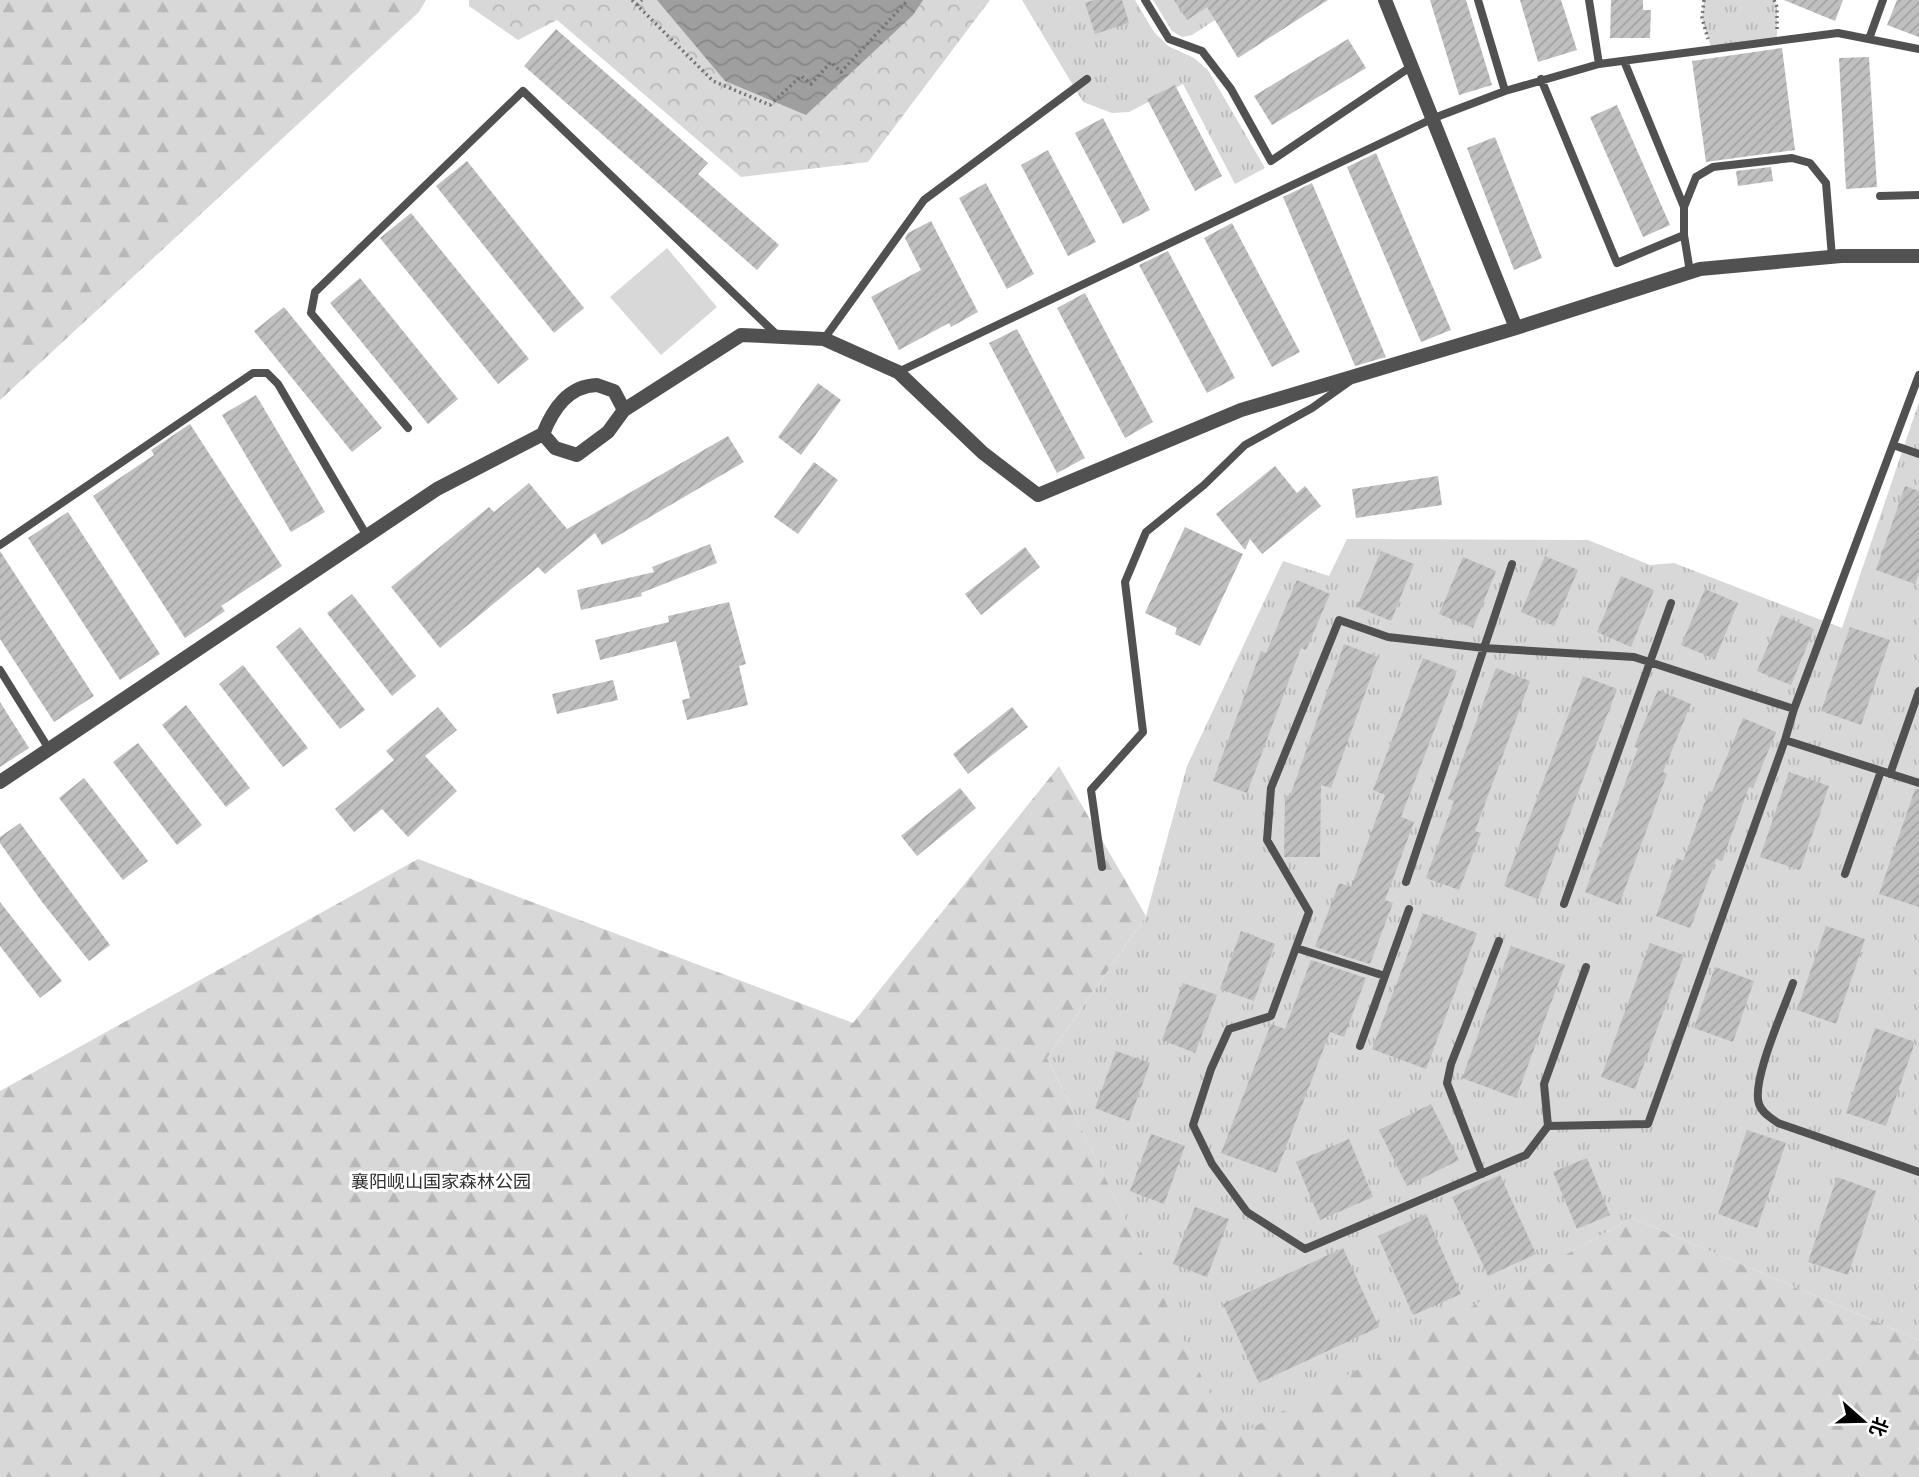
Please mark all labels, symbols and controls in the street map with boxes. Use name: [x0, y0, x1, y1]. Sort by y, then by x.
park label: 襄阳岘山国家森林公园: [351, 1171, 531, 1193]
north arrow: [1828, 1386, 1898, 1456]
text: 北: [1864, 1414, 1893, 1440]

